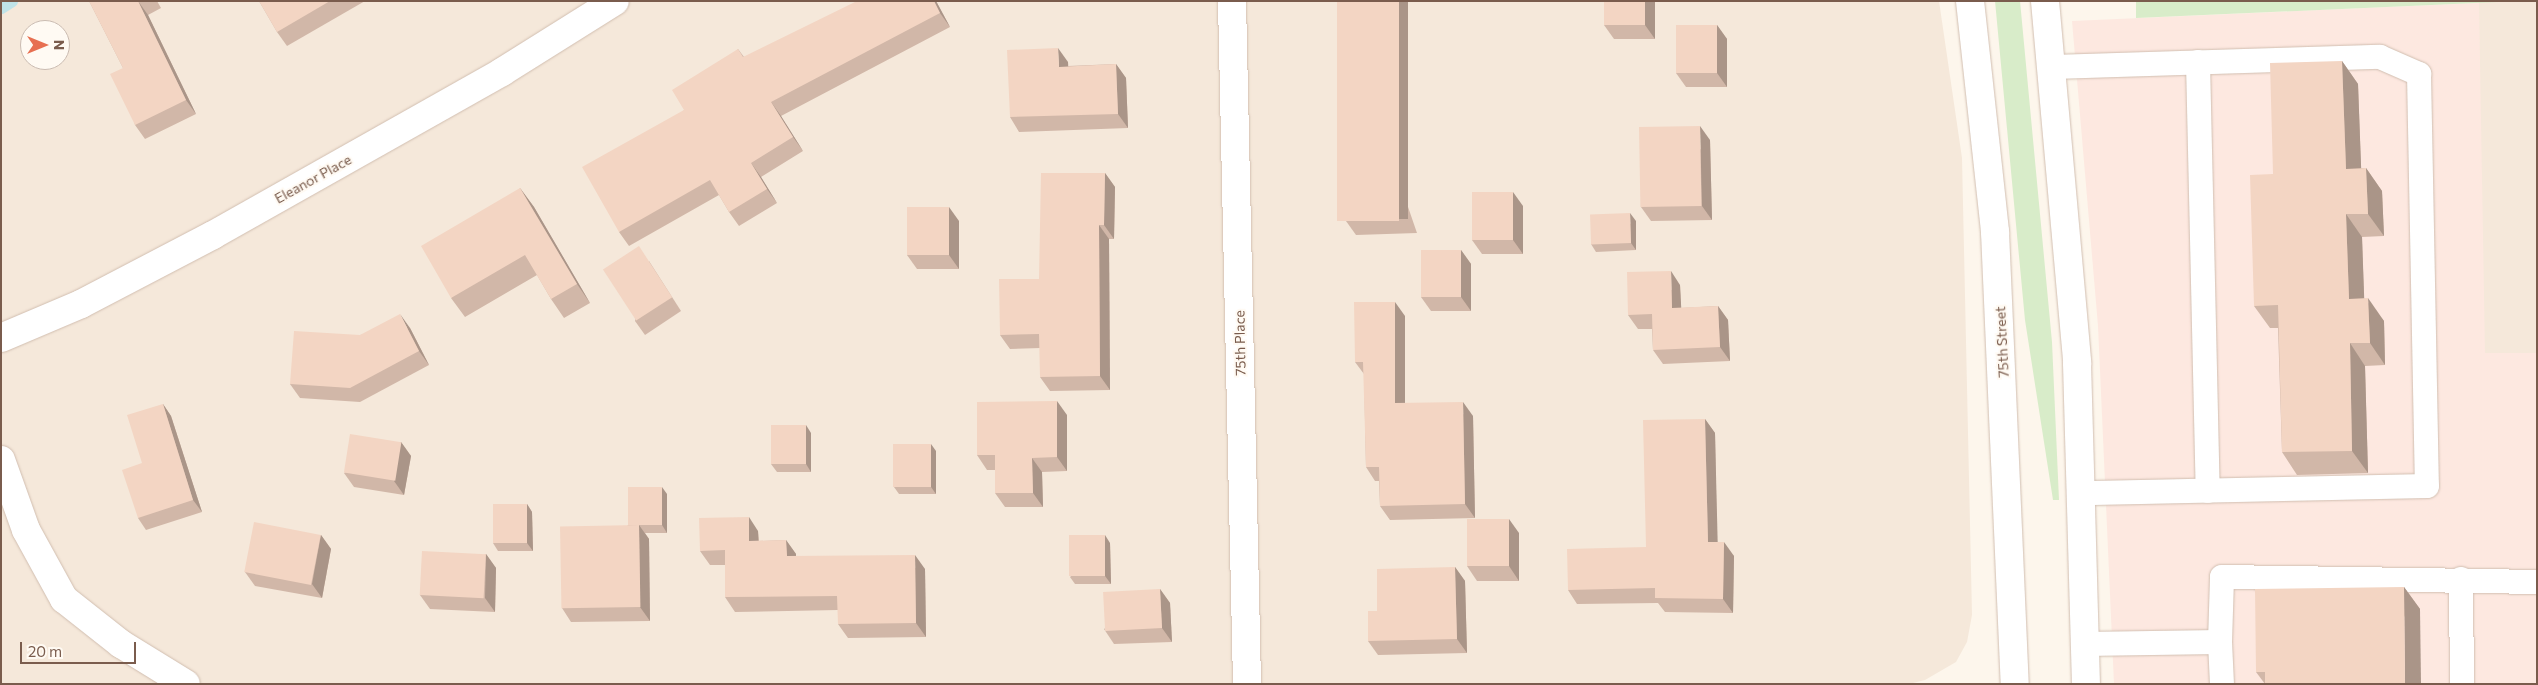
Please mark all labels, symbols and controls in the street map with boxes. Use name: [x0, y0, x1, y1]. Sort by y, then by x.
north arrow: [20, 20, 70, 70]
text: N: [51, 40, 68, 50]
street label: Eleanor Place: [272, 151, 354, 207]
street label: 75th Street: [1992, 306, 2012, 378]
street label: 75th Place: [1231, 310, 1249, 376]
scale bar: [22, 632, 139, 664]
text: 20 m: [28, 642, 62, 660]

